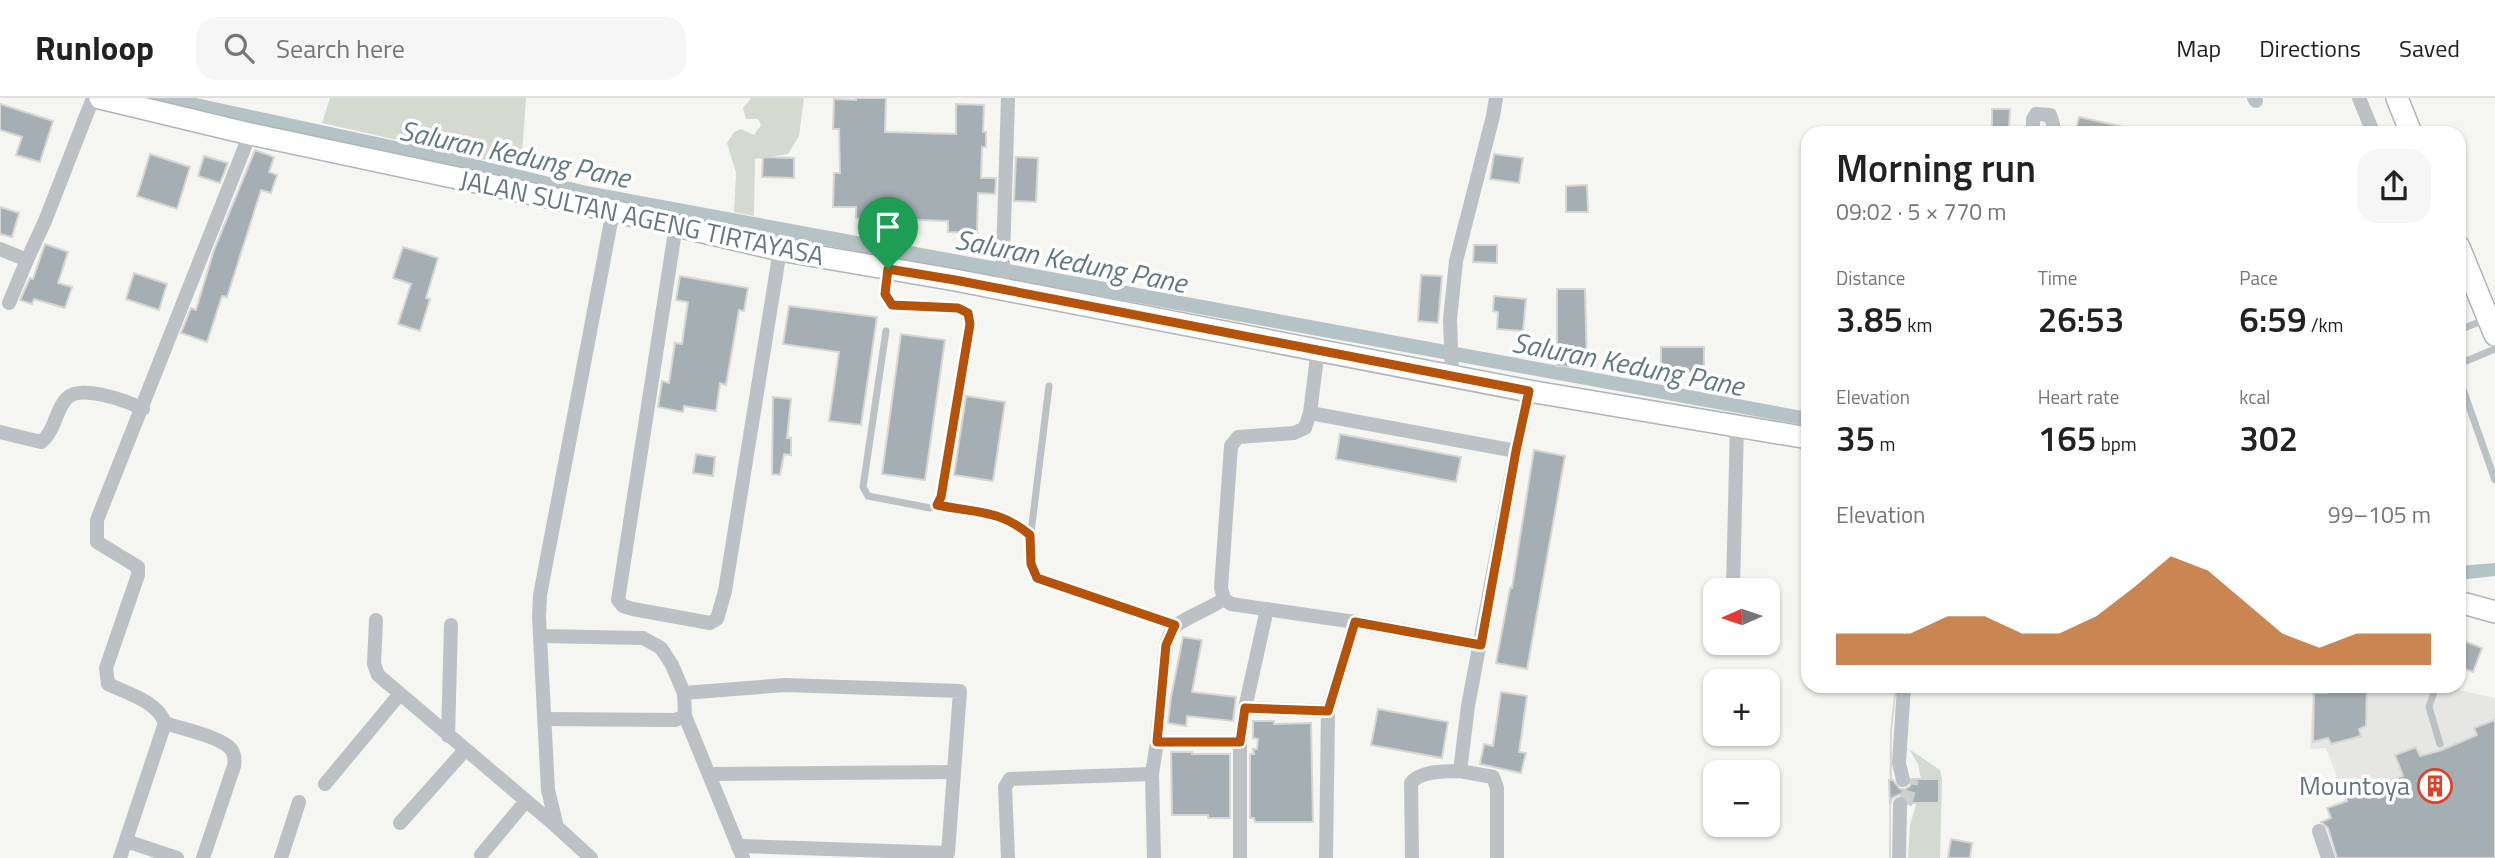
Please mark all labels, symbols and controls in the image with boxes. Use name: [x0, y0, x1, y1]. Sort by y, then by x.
search box: [196, 17, 686, 80]
text: Runloop: [35, 23, 154, 73]
icon: search: [220, 29, 258, 67]
text: Search here: [276, 29, 405, 68]
text: Map: [2176, 30, 2221, 66]
text: Directions: [2259, 30, 2361, 66]
text: Saved: [2399, 30, 2460, 66]
water label: Saluran Kedung Pane: [396, 108, 636, 199]
text: Morning run: [1836, 139, 2036, 197]
button: share: [2357, 149, 2431, 223]
street label: JALAN SULTAN AGENG TIRTAYASA: [457, 160, 828, 275]
text: 09:02 · 5 × 770 m: [1836, 194, 2006, 229]
pin: [858, 197, 918, 269]
icon: arrive: [869, 208, 907, 246]
water label: Saluran Kedung Pane: [952, 217, 1192, 304]
text: Distance: [1836, 263, 1905, 292]
text: Time: [2038, 263, 2077, 292]
text: Pace: [2239, 263, 2278, 292]
text: 3.85: [1836, 292, 1903, 346]
text: 26:53: [2038, 292, 2124, 346]
text: 6:59: [2239, 292, 2307, 346]
text: km: [1903, 310, 1932, 339]
text: /km: [2307, 310, 2344, 339]
water label: Saluran Kedung Pane: [1509, 320, 1749, 407]
text: Elevation: [1836, 382, 1910, 411]
text: Heart rate: [2038, 382, 2119, 411]
text: kcal: [2239, 382, 2270, 411]
text: 35: [1836, 411, 1875, 465]
text: 165: [2038, 411, 2096, 465]
text: 302: [2239, 411, 2298, 465]
text: m: [1875, 429, 1895, 458]
text: bpm: [2096, 429, 2137, 458]
text: Elevation: [1836, 497, 1925, 532]
text: 99–105 m: [2328, 497, 2431, 532]
north arrow: [1703, 578, 1780, 654]
map controls: [1703, 578, 1780, 837]
button: +: [1703, 669, 1780, 746]
button: −: [1703, 760, 1780, 837]
place label: Mountoya: [2299, 766, 2410, 805]
building icon: Mountoya: [2416, 767, 2454, 805]

